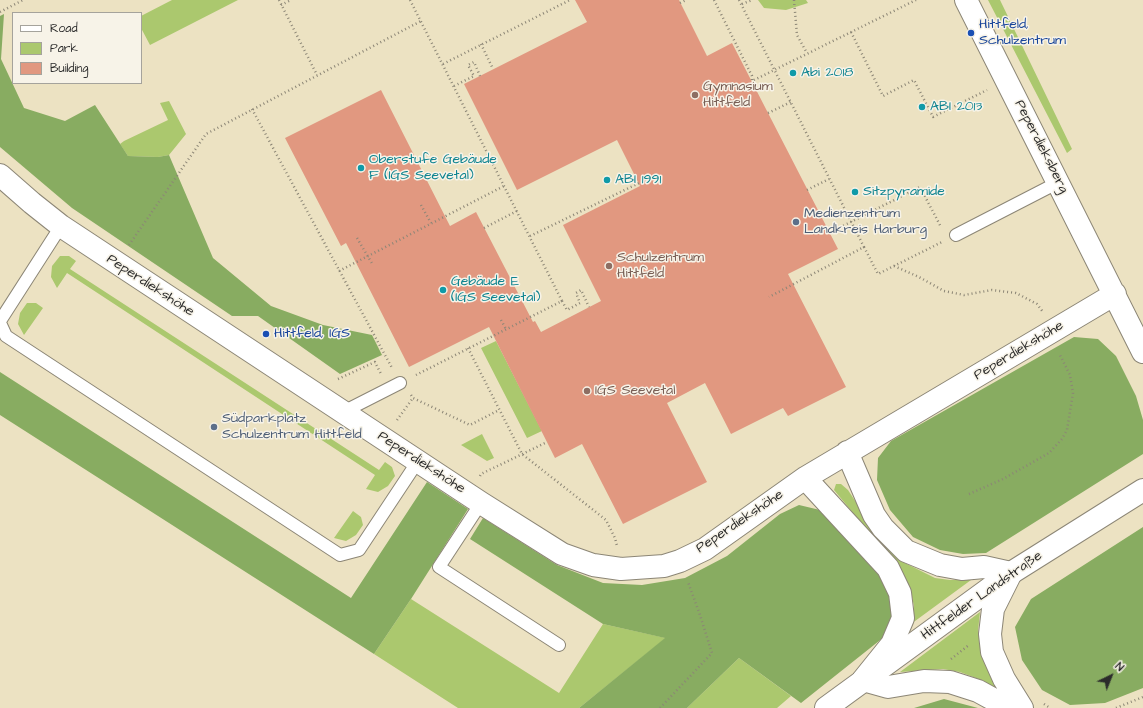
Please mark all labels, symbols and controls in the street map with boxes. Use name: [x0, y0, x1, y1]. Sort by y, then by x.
legend: [12, 12, 142, 84]
place label: Hittfeld, Schulzentrum: [979, 17, 1066, 50]
text: Road: [50, 20, 78, 37]
marker: Hittfeld, Schulzentrum: [966, 28, 976, 38]
text: Park: [50, 40, 78, 57]
text: Building: [50, 60, 88, 77]
place label: Abi 2018: [801, 65, 853, 81]
marker: Abi 2018: [788, 68, 798, 78]
place label: Gymnasium Hittfeld: [703, 79, 773, 112]
marker: Gymnasium Hittfeld: [690, 90, 700, 100]
street label: Peperdieksberg: [1010, 98, 1072, 196]
place label: ABI 2013: [930, 99, 982, 115]
marker: ABI 2013: [917, 102, 927, 112]
place label: Oberstufe Gebäude F (IGS Seevetal): [369, 152, 497, 184]
marker: Oberstufe Gebäude F (IGS Seevetal): [356, 163, 366, 173]
place label: ABI 1991: [615, 172, 661, 188]
marker: ABI 1991: [602, 175, 612, 185]
place label: Sitzpyramide: [863, 184, 945, 200]
marker: Sitzpyramide: [850, 187, 860, 197]
place label: Medienzentrum Landkreis Harburg: [804, 206, 927, 238]
marker: Medienzentrum Landkreis Harburg: [791, 217, 801, 227]
place label: Schulzentrum Hittfeld: [617, 250, 704, 282]
street label: Peperdiekshöhe: [103, 251, 197, 321]
marker: Schulzentrum Hittfeld: [604, 261, 614, 271]
place label: Gebäude E (IGS Seevetal): [451, 274, 540, 306]
marker: Gebäude E (IGS Seevetal): [438, 285, 448, 295]
street label: Peperdiekshöhe: [971, 318, 1067, 384]
place label: Hittfeld, IGS: [274, 326, 350, 342]
marker: Hittfeld, IGS: [261, 329, 271, 339]
place label: IGS Seevetal: [595, 383, 675, 399]
marker: IGS Seevetal: [582, 386, 592, 396]
place label: Südparkplatz Schulzentrum Hittfeld: [222, 411, 362, 444]
marker: Südparkplatz Schulzentrum Hittfeld: [209, 422, 219, 432]
street label: Peperdiekshöhe: [374, 428, 468, 498]
street label: Peperdiekshöhe: [693, 487, 787, 557]
street label: Hittfelder Landstraße: [918, 548, 1046, 644]
north arrow: [1091, 656, 1131, 696]
text: N: [1112, 659, 1127, 675]

